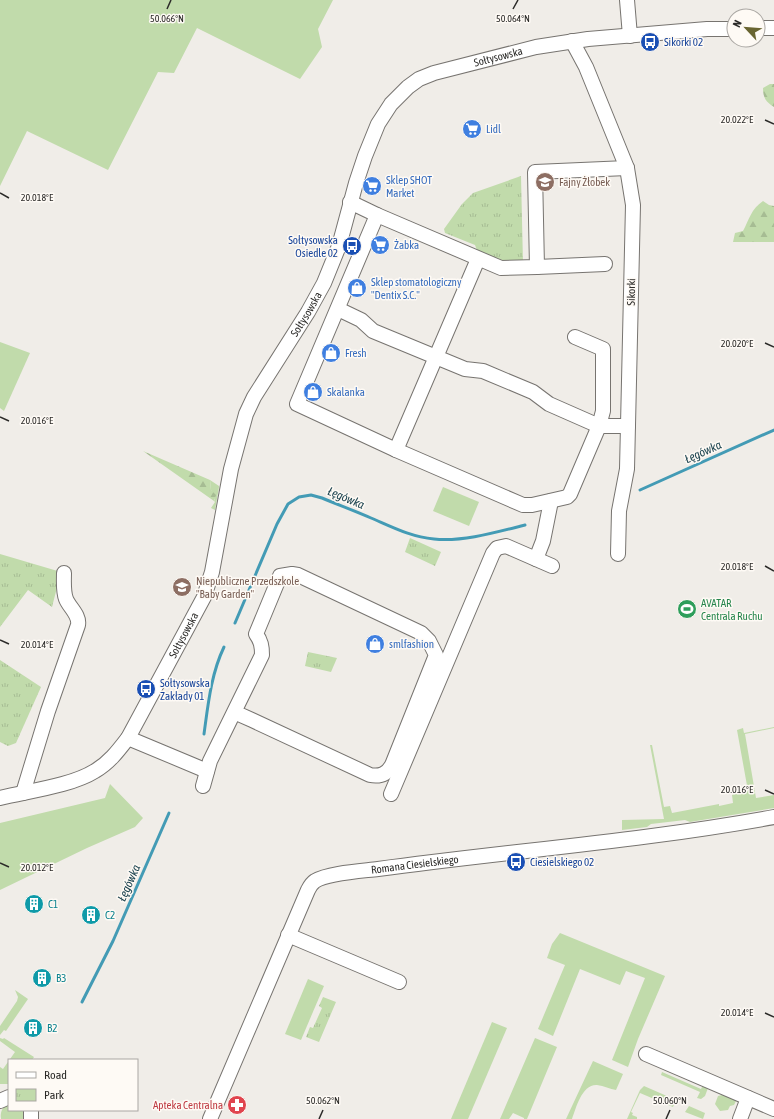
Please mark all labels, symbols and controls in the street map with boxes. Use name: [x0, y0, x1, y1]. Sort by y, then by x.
north arrow: [726, 8, 766, 48]
text: 50.066°N: [150, 13, 184, 24]
text: 50.064°N: [496, 13, 530, 24]
text: N: [730, 18, 744, 29]
bus stop icon: Sikorki 02: [639, 31, 661, 53]
place label: Sikorki 02: [664, 36, 703, 48]
street label: Sołtysowska: [473, 45, 524, 69]
text: 20.022°E: [721, 114, 754, 125]
supermarket icon: Lidl: [461, 118, 483, 140]
place label: Lidl: [486, 123, 501, 135]
school or university icon: Fajny Żłobek: [534, 171, 556, 193]
place label: Sklep SHOT Market: [386, 174, 432, 199]
supermarket icon: Sklep SHOT Market: [361, 175, 383, 197]
place label: Fajny Żłobek: [559, 176, 610, 188]
text: 20.018°E: [21, 192, 54, 203]
place label: Sołtysowska Osiedle 02: [288, 234, 338, 259]
supermarket icon: Żabka: [369, 234, 391, 256]
bus stop icon: Sołtysowska Osiedle 02: [341, 235, 363, 257]
place label: Żabka: [394, 239, 419, 251]
place label: Sklep stomatologiczny "Dentix S.C.": [371, 276, 462, 301]
shop icon: Sklep stomatologiczny "Dentix S.C.": [346, 277, 368, 299]
street label: Sikorki: [625, 278, 637, 306]
street label: Sołtysowska: [288, 290, 324, 339]
text: 20.020°E: [721, 338, 754, 349]
shop icon: Fresh: [320, 342, 342, 364]
place label: Fresh: [345, 347, 367, 359]
shop icon: Skalanka: [302, 381, 324, 403]
place label: Skalanka: [327, 386, 365, 398]
text: 20.016°E: [21, 415, 54, 426]
water label: Łęgówka: [683, 438, 724, 466]
water label: Łęgówka: [326, 484, 367, 512]
text: 20.018°E: [721, 561, 754, 572]
place label: Niepubliczne Przedszkole "Baby Garden": [196, 575, 299, 600]
school or university icon: Niepubliczne Przedszkole "Baby Garden": [171, 576, 193, 598]
place label: AVATAR Centrala Ruchu: [701, 597, 763, 622]
sports icon: AVATAR Centrala Ruchu: [676, 598, 698, 620]
street label: Sołtysowska: [166, 610, 201, 660]
shop icon: smlfashion: [364, 633, 386, 655]
place label: smlfashion: [389, 638, 434, 650]
text: 20.014°E: [21, 639, 54, 650]
place label: Sołtysowska Zakłady 01: [160, 677, 210, 702]
bus stop icon: Sołtysowska Zakłady 01: [135, 678, 157, 700]
text: 20.016°E: [721, 784, 754, 795]
bus stop icon: Ciesielskiego 02: [505, 851, 527, 873]
street label: Romana Ciesielskiego: [370, 853, 459, 876]
place label: Ciesielskiego 02: [530, 856, 594, 868]
text: 20.012°E: [21, 862, 54, 873]
water label: Łęgówka: [115, 862, 143, 903]
building icon: C1: [23, 893, 45, 915]
place label: C1: [48, 898, 58, 910]
building icon: C2: [80, 904, 102, 926]
place label: C2: [105, 909, 115, 921]
building icon: B3: [31, 967, 53, 989]
place label: B3: [56, 972, 66, 984]
text: 20.014°E: [721, 1007, 754, 1018]
building icon: B2: [22, 1017, 44, 1039]
place label: B2: [47, 1022, 57, 1034]
legend: [8, 1059, 138, 1111]
text: Road: [44, 1068, 67, 1082]
text: Park: [44, 1088, 65, 1102]
pharmacy icon: Apteka Centralna: [226, 1094, 248, 1116]
text: 50.062°N: [306, 1095, 340, 1106]
text: 50.060°N: [653, 1095, 687, 1106]
place label: Apteka Centralna: [153, 1099, 223, 1111]

